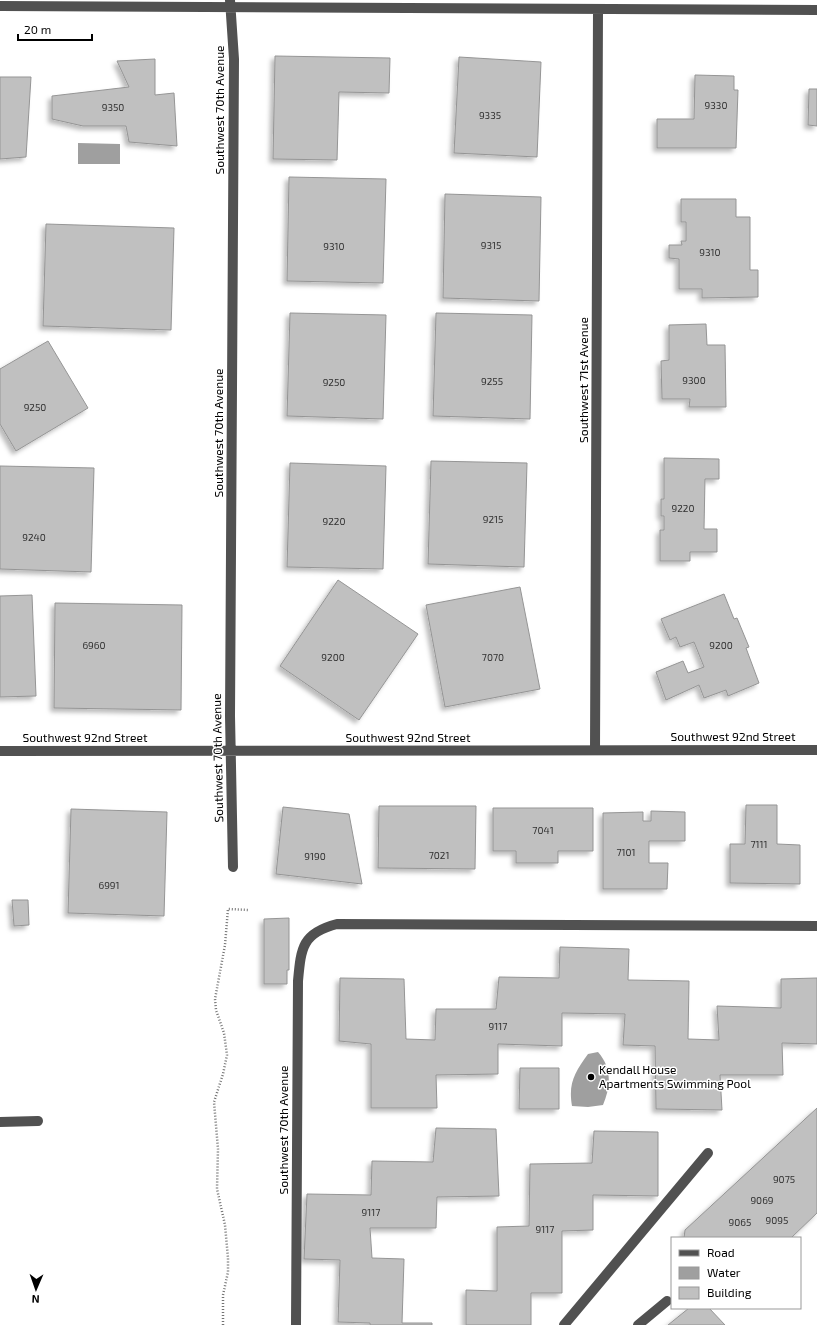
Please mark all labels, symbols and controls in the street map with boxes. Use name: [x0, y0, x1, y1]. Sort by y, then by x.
scale bar: [18, 16, 92, 42]
text: 20 m: [24, 22, 51, 36]
street label: Southwest 70th Avenue: [212, 45, 226, 175]
house number: 9330: [705, 99, 727, 111]
house number: 9350: [102, 101, 124, 113]
house number: 9335: [479, 109, 501, 121]
house number: 9315: [481, 239, 501, 251]
house number: 9310: [323, 240, 345, 252]
house number: 9310: [699, 246, 721, 258]
street label: Southwest 71st Avenue: [576, 317, 590, 443]
street label: Southwest 70th Avenue: [211, 368, 225, 498]
house number: 9300: [682, 374, 706, 386]
house number: 9255: [481, 375, 503, 387]
house number: 9250: [323, 376, 345, 388]
house number: 9250: [24, 401, 46, 413]
house number: 9220: [672, 502, 695, 514]
house number: 9215: [483, 513, 503, 525]
house number: 9220: [323, 515, 346, 527]
house number: 9240: [22, 531, 46, 543]
house number: 6960: [82, 639, 106, 651]
house number: 9200: [709, 639, 733, 651]
house number: 9200: [321, 651, 345, 663]
house number: 7070: [482, 651, 504, 663]
street label: Southwest 70th Avenue: [209, 693, 225, 823]
street label: Southwest 92nd Street: [670, 729, 796, 743]
street label: Southwest 92nd Street: [22, 730, 148, 744]
street label: Southwest 92nd Street: [345, 730, 471, 744]
house number: 7041: [532, 824, 554, 836]
house number: 7111: [750, 838, 768, 850]
house number: 7101: [616, 846, 636, 858]
house number: 7021: [429, 849, 449, 861]
house number: 9190: [304, 850, 326, 862]
house number: 6991: [98, 879, 120, 891]
house number: 9117: [489, 1020, 507, 1032]
place label: Kendall House Apartments Swimming Pool: [599, 1062, 751, 1090]
street label: Southwest 70th Avenue: [276, 1065, 290, 1195]
marker: Kendall House Apartments Swimming Pool: [586, 1072, 596, 1082]
house number: 9075: [773, 1173, 795, 1185]
house number: 9069: [750, 1194, 774, 1206]
house number: 9117: [362, 1206, 380, 1218]
house number: 9095: [766, 1214, 788, 1226]
house number: 9065: [729, 1216, 751, 1228]
house number: 9117: [536, 1223, 554, 1235]
legend: [671, 1237, 801, 1309]
text: Road: [707, 1245, 735, 1259]
text: Water: [707, 1265, 741, 1279]
north arrow: [16, 1269, 56, 1309]
text: Building: [707, 1285, 752, 1299]
text: N: [31, 1293, 40, 1306]

